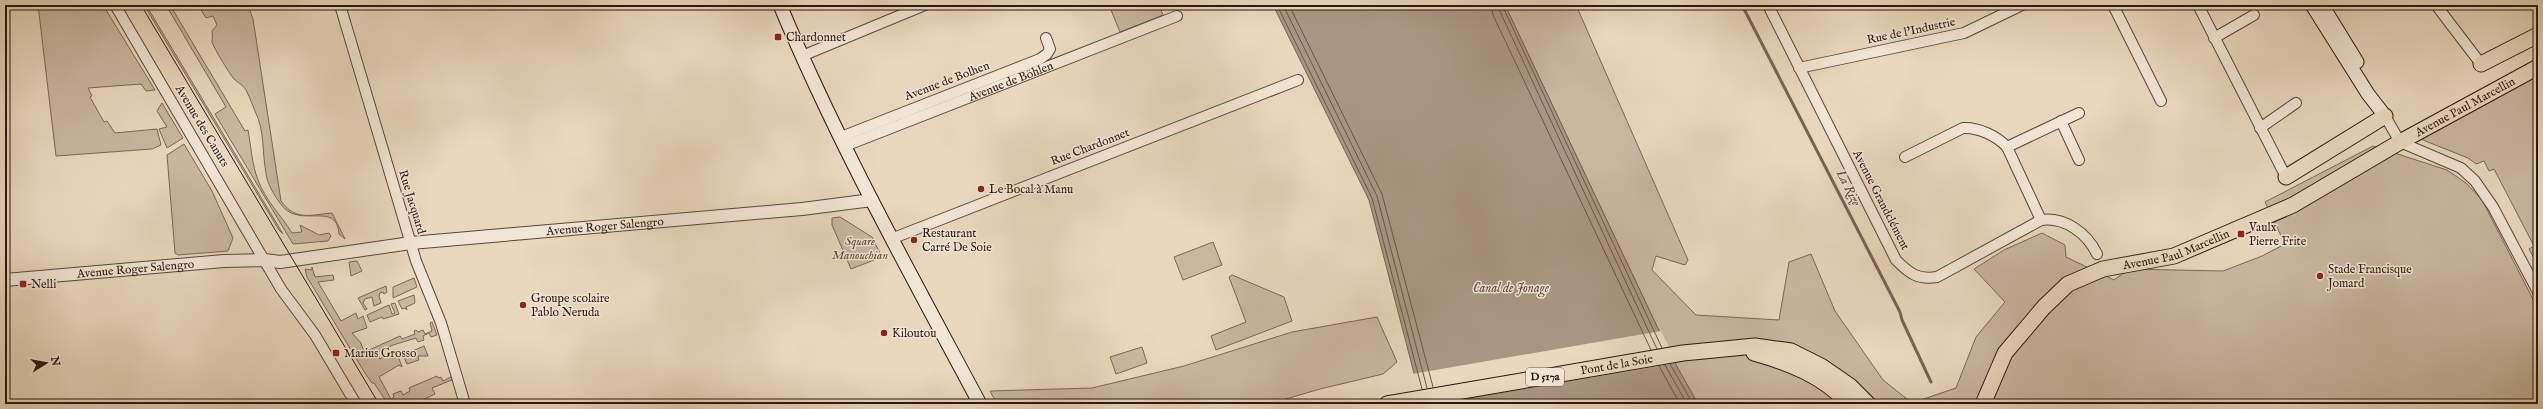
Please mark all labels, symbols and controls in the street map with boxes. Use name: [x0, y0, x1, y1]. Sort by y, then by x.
street label: Rue de l'Industrie: [1865, 14, 1957, 48]
place label: Chardonnet: [786, 30, 846, 45]
marker: Chardonnet: [773, 32, 783, 42]
street label: Avenue de Bolhen: [901, 58, 992, 104]
street label: Avenue de Böhlen: [965, 58, 1056, 105]
street label: Avenue Paul Marcellin: [2412, 73, 2518, 140]
street label: Avenue des Canuts: [171, 82, 232, 170]
street label: Rue Chardonnet: [1048, 125, 1132, 169]
street label: Avenue Grandclément: [1849, 147, 1913, 253]
water label: La Rize: [1831, 166, 1865, 210]
street label: Rue Jacquard: [394, 168, 429, 237]
place label: Le Bocal à Manu: [989, 182, 1073, 197]
marker: Le Bocal à Manu: [976, 184, 986, 194]
street label: Avenue Roger Salengro: [545, 214, 665, 239]
place label: Vaulx Pierre Frite: [2248, 220, 2307, 249]
place label: Restaurant Carré De Soie: [922, 226, 992, 255]
street label: Avenue Paul Marcellin: [2121, 226, 2232, 273]
marker: Vaulx Pierre Frite: [2236, 229, 2246, 239]
park label: Square Manouchian: [832, 234, 888, 263]
marker: Restaurant Carré De Soie: [909, 235, 919, 245]
street label: Avenue Roger Salengro: [75, 256, 195, 281]
place label: Stade Francisque Jomard: [2326, 262, 2412, 292]
marker: Stade Francisque Jomard: [2315, 271, 2325, 281]
place label: Nelli: [31, 277, 56, 292]
marker: Nelli: [18, 279, 28, 289]
water label: Canal de Jonage: [1473, 280, 1550, 298]
place label: Groupe scolaire Pablo Neruda: [531, 291, 610, 320]
marker: Groupe scolaire Pablo Neruda: [518, 300, 528, 310]
place label: Kiloutou: [892, 326, 936, 341]
marker: Kiloutou: [879, 328, 889, 338]
north arrow: [26, 343, 66, 383]
place label: Marius Grosso: [344, 346, 417, 361]
marker: Marius Grosso: [331, 348, 341, 358]
street label: Pont de la Soie: [1579, 351, 1654, 378]
text: N: [47, 354, 63, 368]
road number: D 517a: [1526, 368, 1564, 386]

